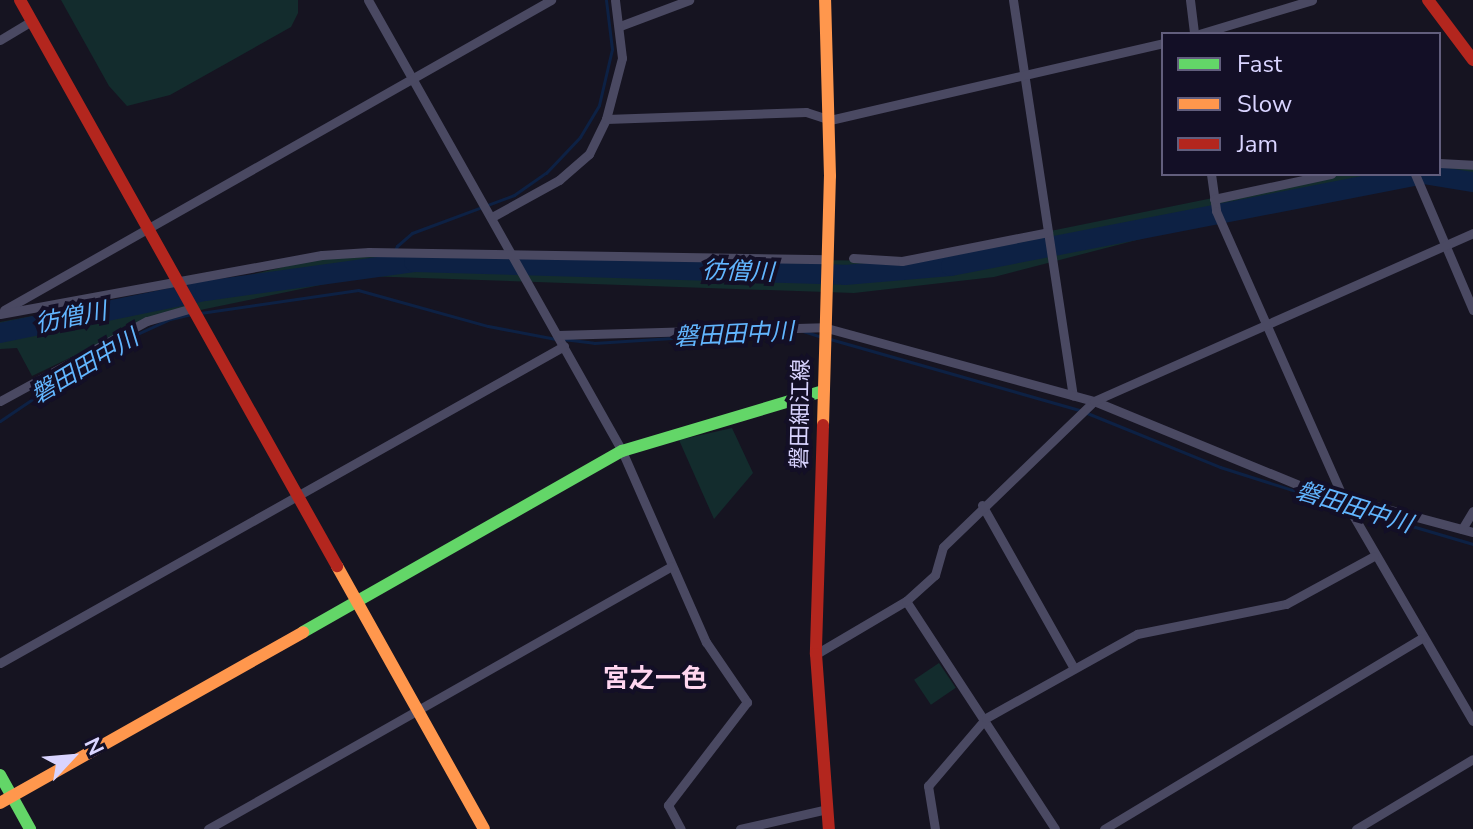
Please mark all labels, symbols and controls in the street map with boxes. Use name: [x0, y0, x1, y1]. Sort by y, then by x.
legend: [1161, 32, 1441, 176]
text: Fast: [1237, 48, 1282, 80]
text: Slow: [1237, 88, 1292, 120]
text: Jam: [1237, 128, 1278, 160]
water label: 彷僧川: [702, 256, 774, 288]
water label: 彷僧川: [33, 297, 109, 339]
water label: 磐田田中川: [673, 317, 795, 353]
water label: 磐田田中川: [26, 324, 144, 410]
street label: 磐田細江線: [787, 359, 815, 469]
water label: 磐田田中川: [1292, 477, 1416, 539]
district label: 宮之一色: [603, 663, 707, 695]
north arrow: [32, 717, 112, 797]
text: N: [76, 733, 111, 760]

